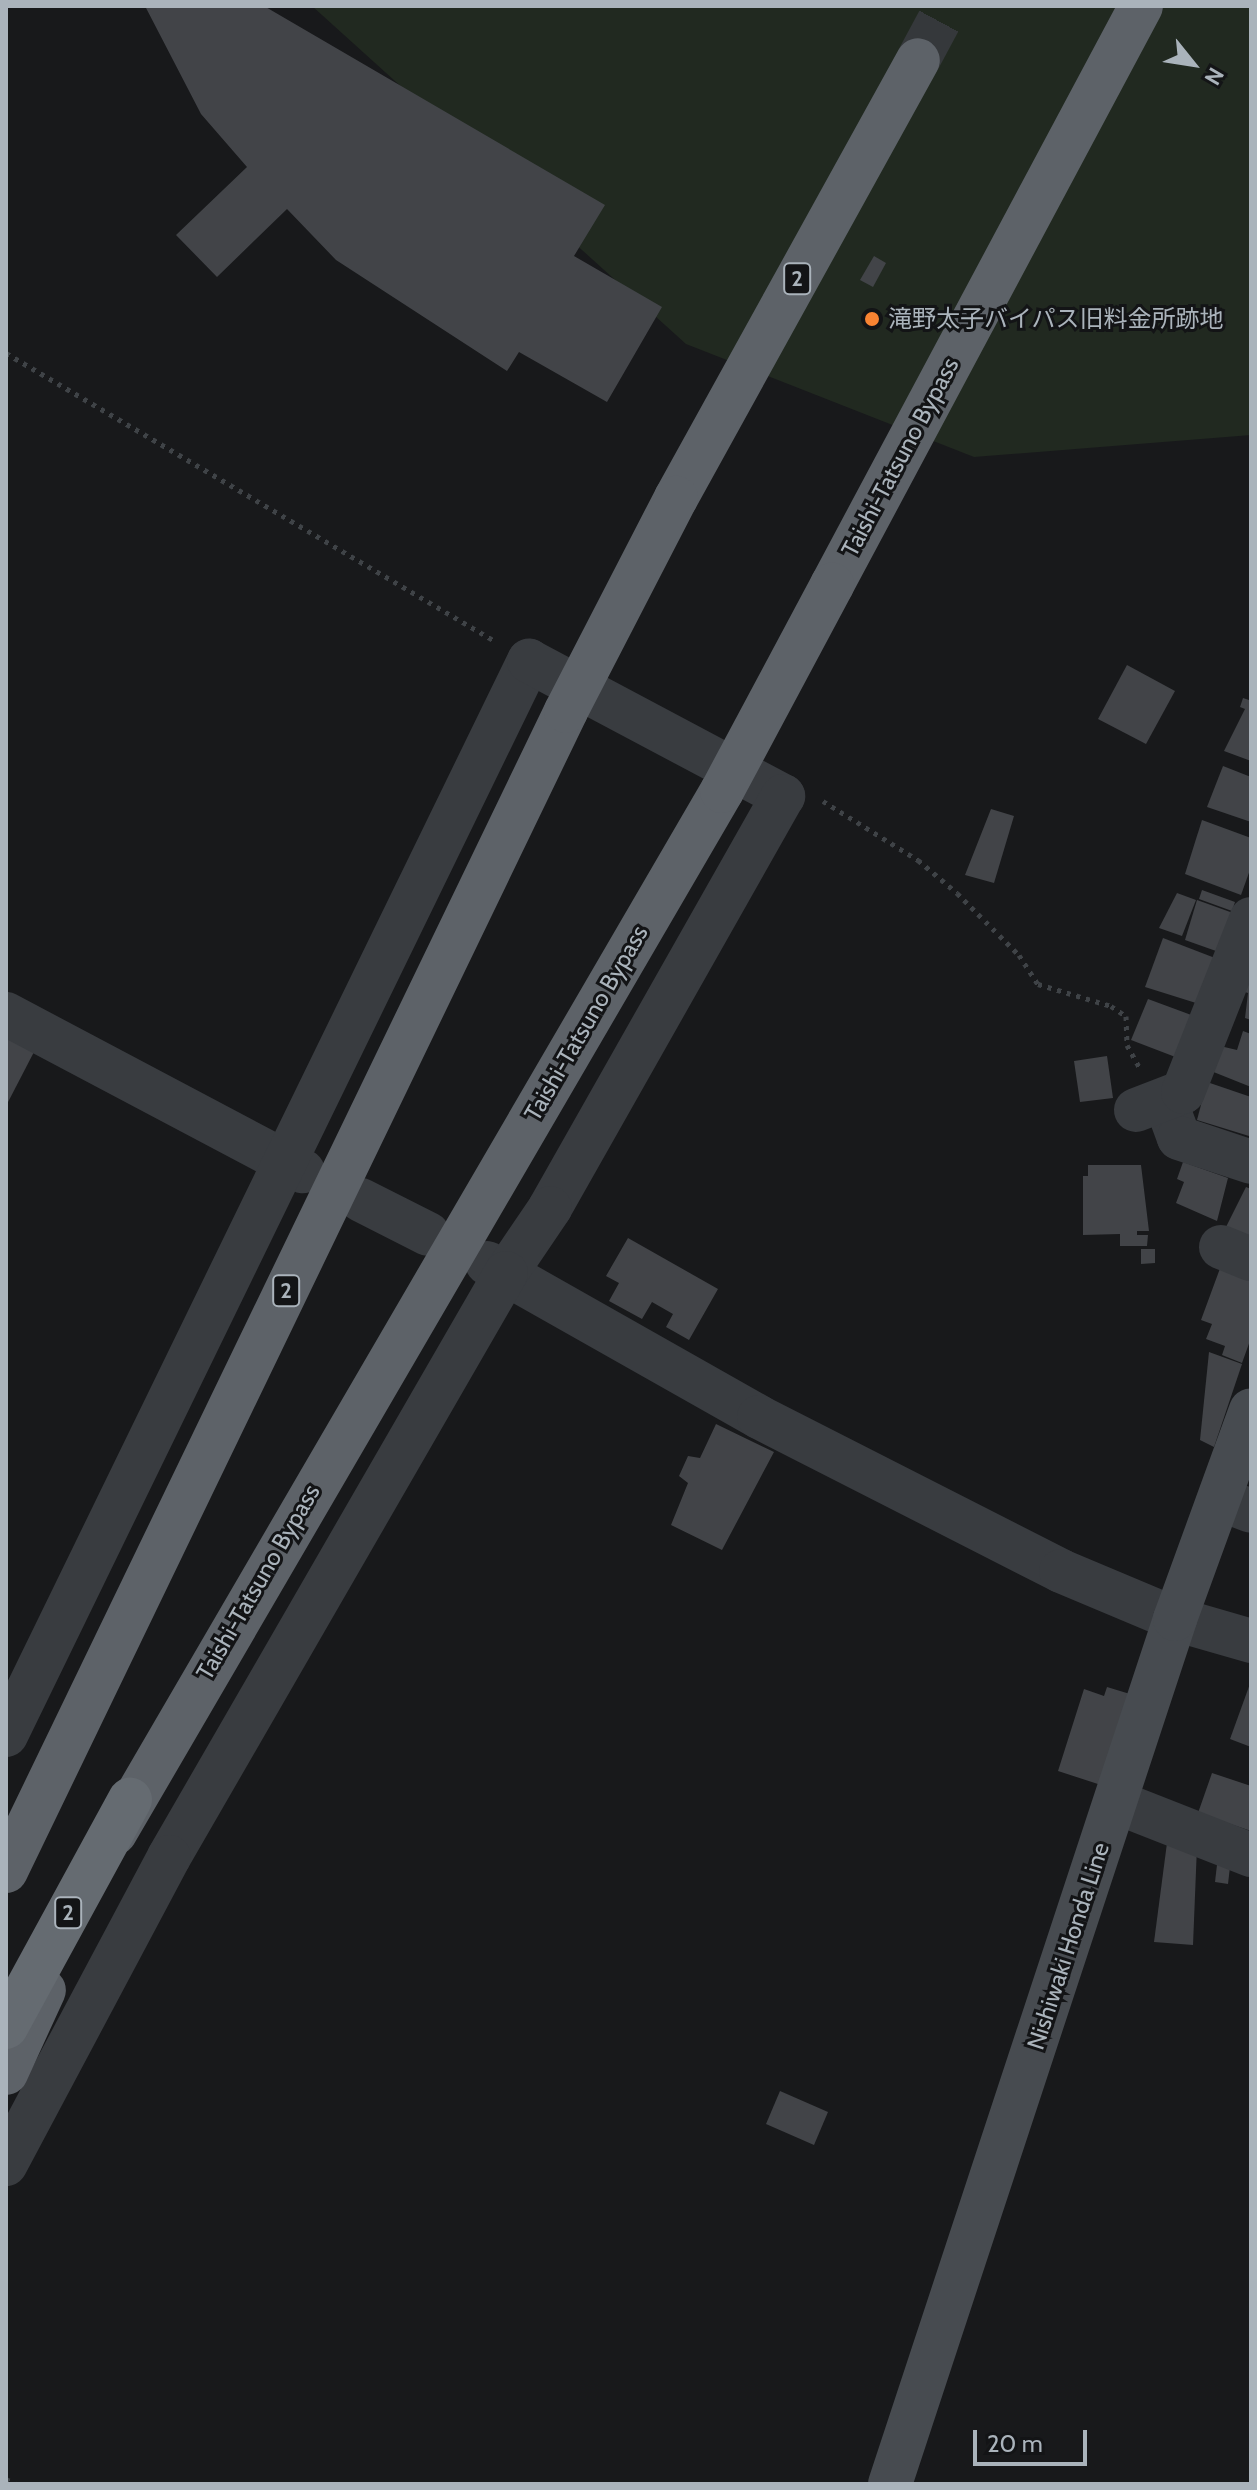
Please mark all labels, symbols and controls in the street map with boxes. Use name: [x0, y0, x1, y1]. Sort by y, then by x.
north arrow: [1153, 24, 1233, 104]
text: N: [1199, 63, 1230, 90]
road number: 2: [783, 261, 811, 297]
place label: 滝野太子バイパス旧料金所跡地: [888, 305, 1224, 333]
marker: 滝野太子バイパス旧料金所跡地: [863, 310, 881, 328]
street label: Taishi-Tatsuno Bypass: [835, 353, 965, 561]
street label: Taishi-Tatsuno Bypass: [518, 920, 654, 1126]
road number: 2: [272, 1273, 300, 1309]
street label: Taishi-Tatsuno Bypass: [190, 1479, 326, 1685]
street label: Nishiwaki Honda Line: [1021, 1839, 1115, 2053]
road number: 2: [54, 1895, 82, 1931]
scale bar: [977, 2414, 1091, 2464]
text: 20 m: [987, 2429, 1043, 2458]

